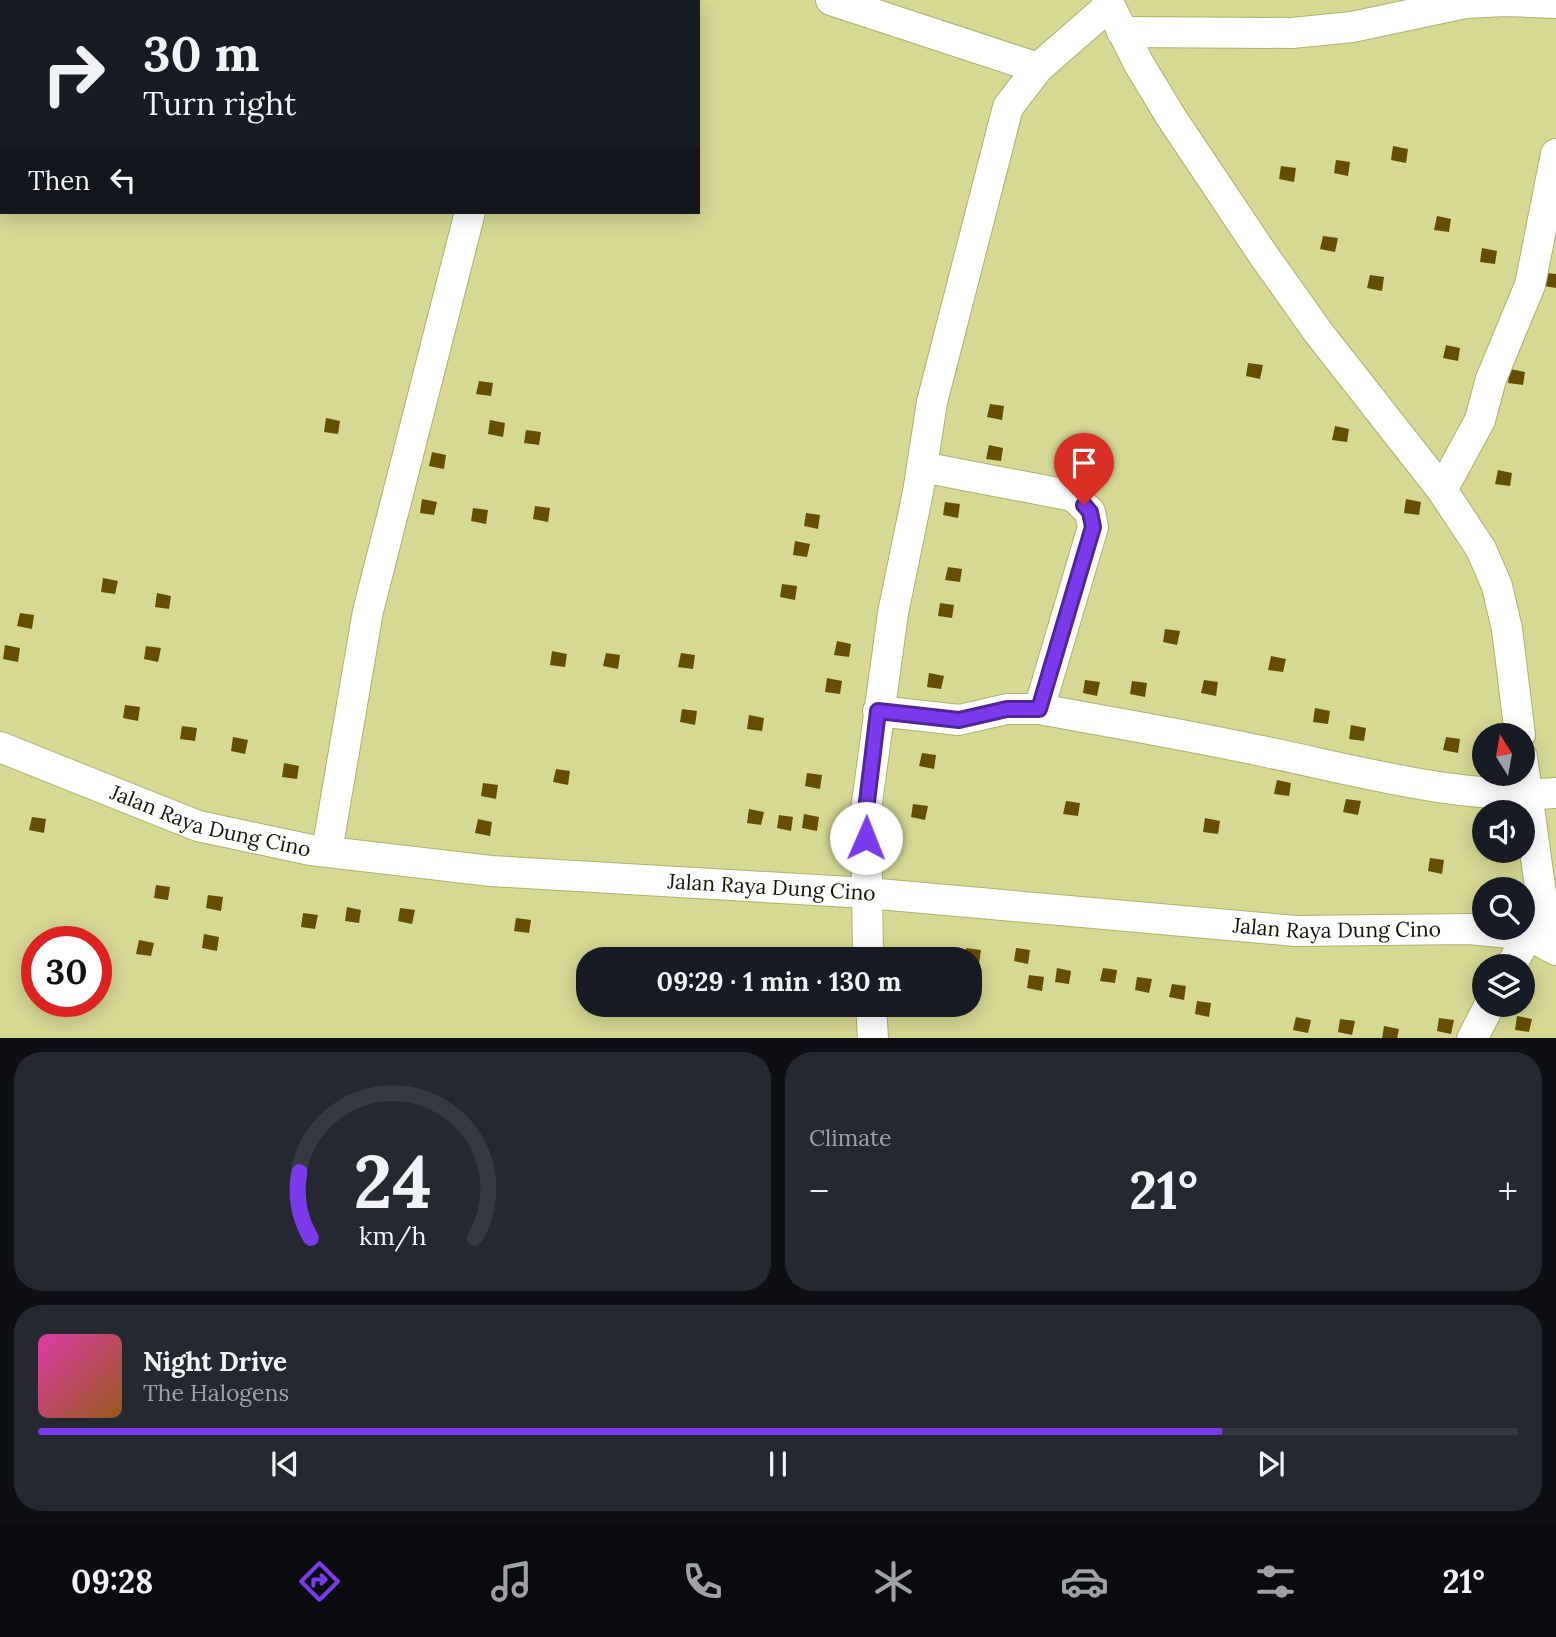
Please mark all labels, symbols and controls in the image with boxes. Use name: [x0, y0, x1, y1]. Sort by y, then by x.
text: 30 m: [143, 22, 260, 84]
icon: right: [28, 28, 119, 119]
text: Turn right: [143, 83, 296, 124]
icon: left: [104, 161, 142, 199]
text: Then: [28, 164, 90, 197]
pin: [1054, 433, 1114, 505]
icon: arrive: [1065, 444, 1103, 482]
north arrow: [1472, 723, 1535, 786]
map controls: [1472, 723, 1535, 1017]
street label: Jalan Raya Dung Cino: [106, 778, 313, 863]
button: sound: [1472, 800, 1535, 863]
position arrow: [829, 801, 903, 875]
street label: Jalan Raya Dung Cino: [666, 867, 877, 907]
button: search: [1472, 877, 1535, 940]
street label: Jalan Raya Dung Cino: [1231, 911, 1441, 944]
speed limit sign: 30: [21, 926, 112, 1017]
button: layers: [1472, 954, 1535, 1017]
text: 09:29 · 1 min · 130 m: [657, 965, 901, 998]
text: Climate: [809, 1123, 891, 1152]
text: 24: [353, 1135, 432, 1228]
text: 21°: [1129, 1157, 1198, 1223]
text: −: [809, 1167, 829, 1215]
text: +: [1498, 1167, 1518, 1215]
text: km/h: [359, 1219, 426, 1251]
text: Night Drive: [143, 1345, 287, 1378]
text: The Halogens: [143, 1378, 289, 1407]
icon: previous: [266, 1445, 304, 1483]
icon: pause: [759, 1445, 797, 1483]
icon: next: [1252, 1445, 1290, 1483]
icon: directions: [295, 1557, 344, 1606]
icon: music: [487, 1557, 536, 1606]
icon: phone: [678, 1557, 727, 1606]
icon: climate: [869, 1557, 918, 1606]
icon: car: [1060, 1557, 1109, 1606]
icon: filters: [1251, 1557, 1300, 1606]
text: 09:28: [71, 1561, 153, 1602]
text: 21°: [1443, 1561, 1485, 1602]

